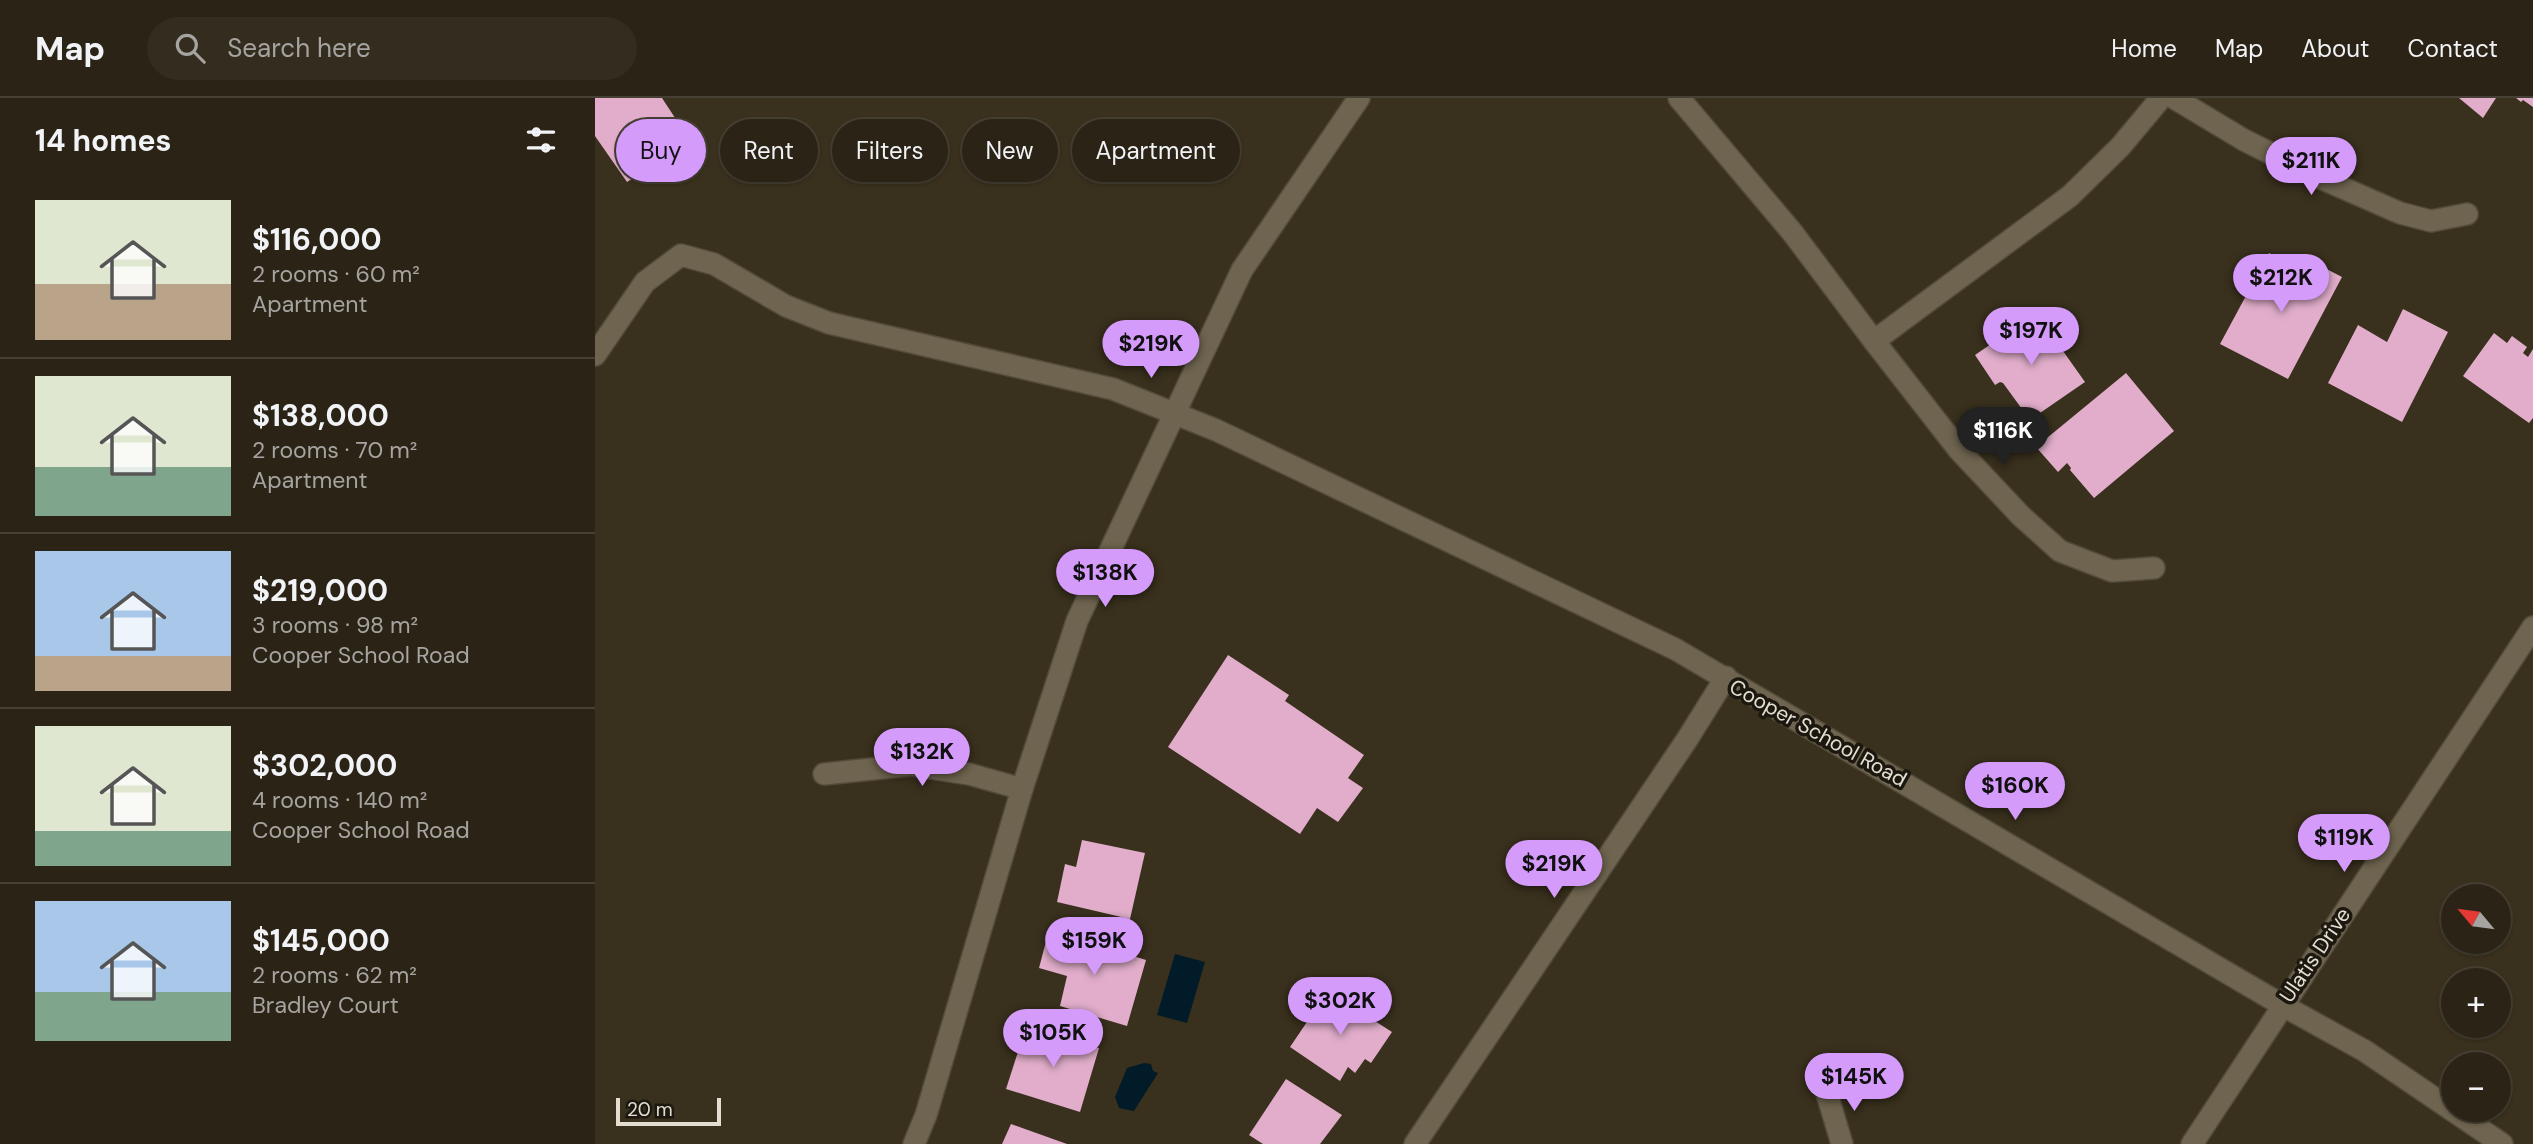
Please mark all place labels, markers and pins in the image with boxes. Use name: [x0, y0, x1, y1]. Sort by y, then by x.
pin: $211K: [2262, 138, 2360, 197]
pin: $212K: [2232, 254, 2330, 314]
pin: $197K: [1982, 308, 2080, 367]
pin: $219K: [1102, 320, 1200, 380]
pin: $116K: [1954, 408, 2052, 467]
pin: $138K: [1056, 550, 1154, 609]
pin: $132K: [873, 728, 971, 788]
pin: $160K: [1966, 762, 2064, 822]
pin: $119K: [2295, 814, 2393, 874]
pin: $219K: [1505, 840, 1603, 900]
pin: $159K: [1045, 918, 1143, 977]
pin: $302K: [1291, 978, 1389, 1037]
pin: $105K: [1004, 1010, 1102, 1069]
pin: $145K: [1805, 1054, 1903, 1113]

